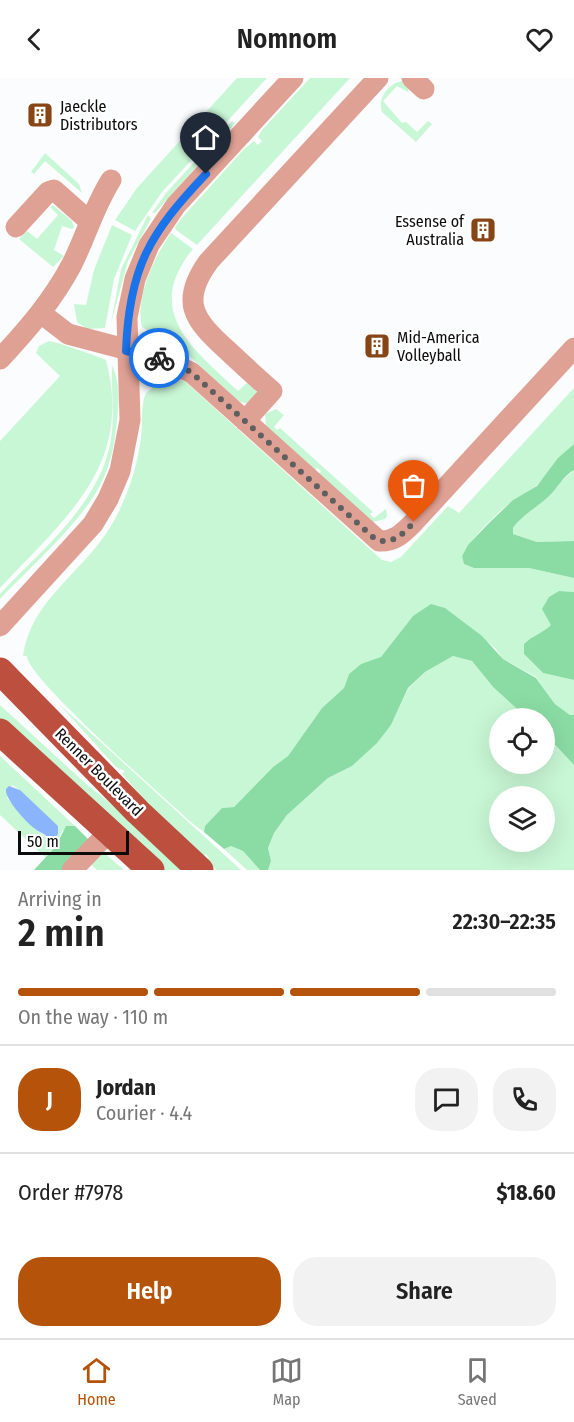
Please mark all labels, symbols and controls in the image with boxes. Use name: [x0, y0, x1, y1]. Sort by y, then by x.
icon: back: [18, 23, 51, 56]
text: Nomnom: [237, 23, 337, 55]
icon: heart: [523, 23, 556, 56]
place label: Jaeckle Distributors: [60, 97, 138, 134]
building icon: Jaeckle Distributors: [25, 100, 55, 130]
pin: [180, 112, 231, 174]
icon: home: [189, 121, 222, 154]
place label: Essense of Australia: [395, 212, 465, 249]
building icon: Essense of Australia: [468, 215, 498, 245]
courier: [129, 328, 189, 388]
place label: Mid-America Volleyball: [397, 328, 480, 365]
building icon: Mid-America Volleyball: [362, 331, 392, 361]
icon: bike: [143, 342, 176, 375]
pin: [388, 460, 439, 522]
icon: bag: [397, 469, 430, 502]
map controls: [489, 708, 555, 852]
button: locate: [489, 708, 555, 774]
street label: Renner Boulevard: [51, 724, 147, 820]
button: layers: [489, 786, 555, 852]
scale bar: [18, 828, 129, 856]
text: 50 m: [27, 832, 59, 851]
text: Arriving in: [18, 887, 102, 911]
text: 22:30–22:35: [453, 908, 556, 935]
text: 2 min: [18, 910, 105, 956]
text: On the way · 110 m: [18, 1005, 168, 1029]
button: chat: [415, 1068, 478, 1131]
button: phone: [493, 1068, 556, 1131]
text: Jordan: [96, 1074, 156, 1101]
text: J: [46, 1086, 53, 1113]
text: Courier · 4.4: [96, 1101, 192, 1125]
text: Order #7978: [18, 1179, 123, 1206]
text: $18.60: [497, 1179, 556, 1206]
button: Help: [18, 1257, 281, 1326]
button: Share: [293, 1257, 556, 1326]
tab: Home: [77, 1354, 116, 1409]
tab: Map: [270, 1354, 303, 1409]
tab: Saved: [458, 1354, 497, 1409]

